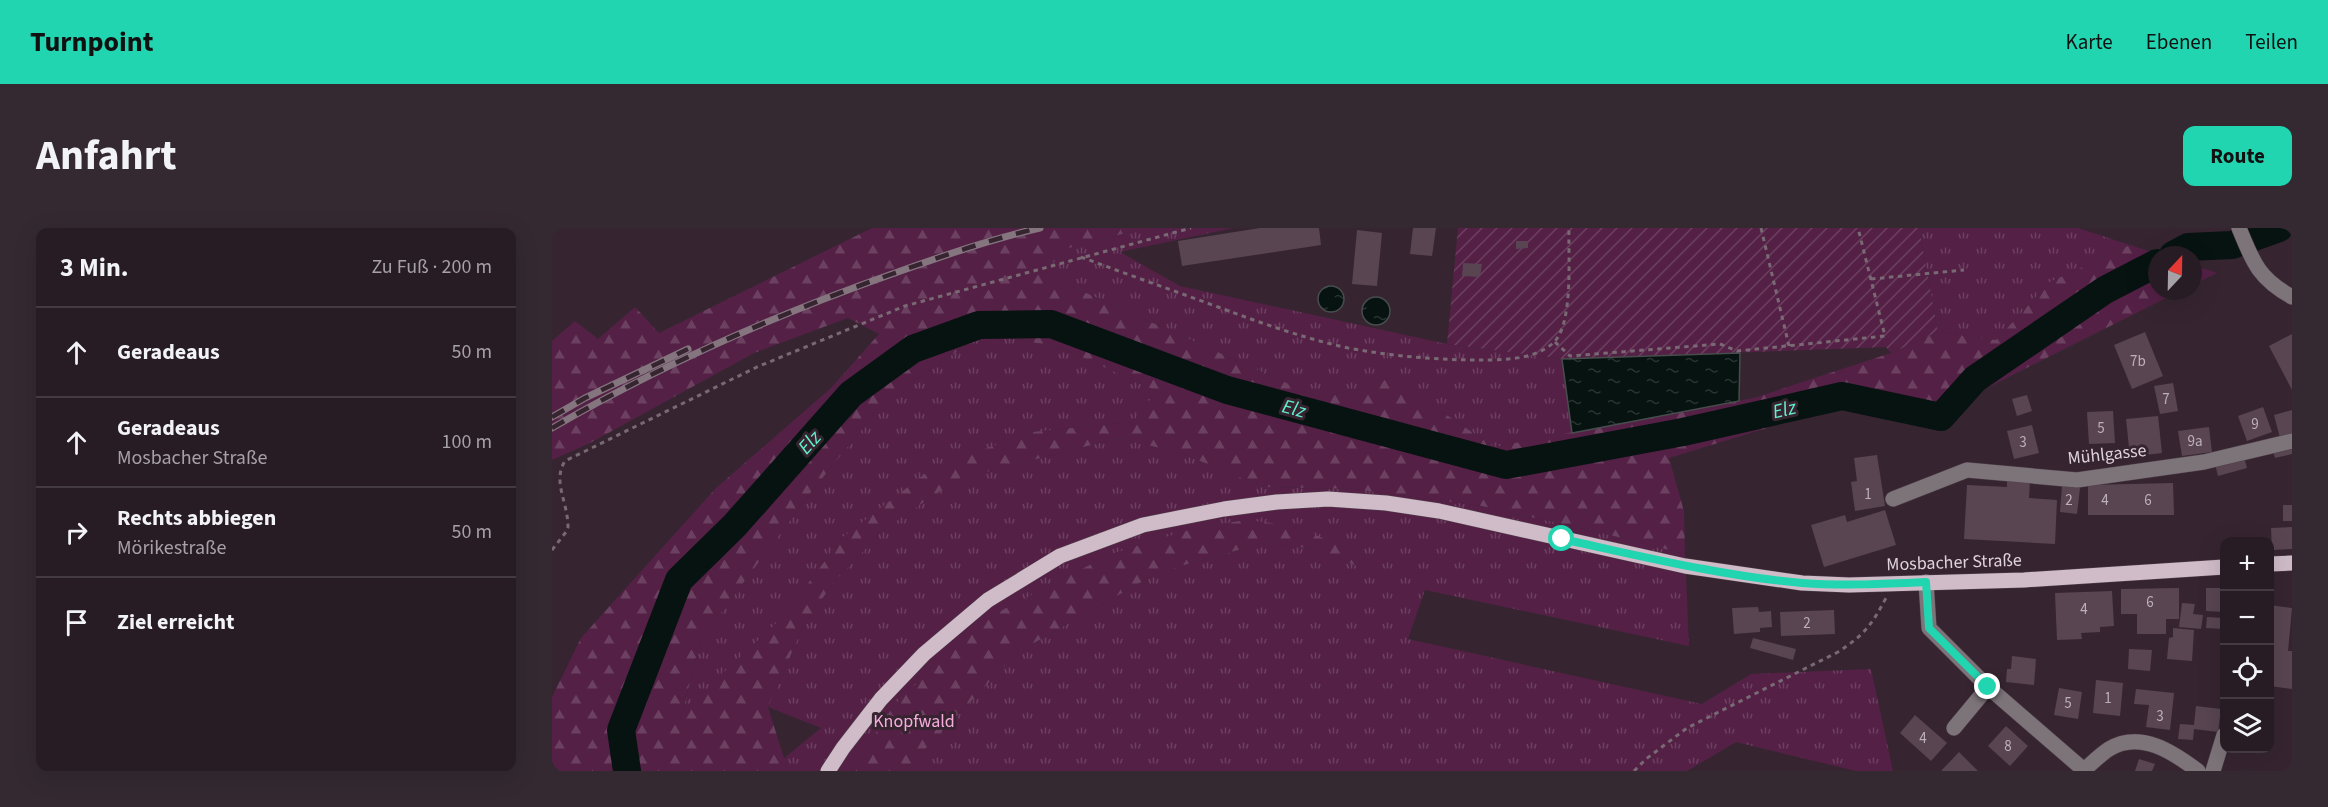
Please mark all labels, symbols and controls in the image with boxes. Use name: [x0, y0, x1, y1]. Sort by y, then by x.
text: Turnpoint: [30, 22, 154, 62]
text: Karte: [2066, 27, 2113, 57]
text: Ebenen: [2146, 27, 2212, 57]
text: Teilen: [2245, 27, 2298, 57]
text: Anfahrt: [36, 126, 177, 186]
button: Route: [2183, 126, 2292, 186]
north arrow: [2148, 246, 2202, 300]
text: 3 Min.: [60, 249, 129, 286]
text: Zu Fuß · 200 m: [371, 253, 492, 281]
icon: ahead: [60, 336, 93, 369]
text: Geradeaus: [117, 336, 220, 368]
text: 50 m: [452, 338, 492, 366]
house number: 7b: [2130, 351, 2146, 372]
house number: 7: [2162, 389, 2170, 410]
water label: Elz: [1279, 392, 1309, 426]
water label: Elz: [1770, 394, 1799, 426]
text: Geradeaus: [117, 412, 220, 444]
house number: 9: [2251, 414, 2259, 435]
house number: 5: [2097, 418, 2105, 439]
water label: Elz: [792, 424, 828, 461]
icon: ahead: [60, 426, 93, 459]
text: 100 m: [442, 428, 492, 456]
house number: 9a: [2187, 431, 2203, 452]
house number: 3: [2019, 432, 2027, 453]
street label: Mühlgasse: [2066, 438, 2148, 471]
text: Mosbacher Straße: [117, 444, 267, 472]
house number: 1: [1864, 484, 1872, 505]
house number: 2: [2065, 490, 2073, 511]
house number: 4: [2101, 490, 2109, 511]
house number: 6: [2144, 490, 2152, 511]
text: Rechts abbiegen: [117, 502, 276, 534]
icon: right: [60, 516, 93, 549]
text: 50 m: [452, 518, 492, 546]
route start: [1548, 525, 1574, 551]
text: Mörikestraße: [117, 534, 226, 562]
map controls: [2220, 537, 2274, 753]
button: +: [2220, 537, 2274, 591]
street label: Mosbacher Straße: [1886, 548, 2022, 577]
button: −: [2220, 591, 2274, 645]
house number: 6: [2146, 592, 2154, 613]
house number: 4: [2080, 599, 2088, 620]
icon: arrive: [60, 606, 93, 639]
text: Ziel erreicht: [117, 606, 235, 638]
house number: 2: [1803, 613, 1811, 634]
button: locate: [2220, 645, 2274, 699]
route end: [1974, 673, 2000, 699]
house number: 1: [2104, 688, 2112, 709]
house number: 5: [2064, 693, 2072, 714]
button: layers: [2220, 699, 2274, 753]
house number: 3: [2156, 706, 2164, 727]
park label: Knopfwald: [873, 709, 955, 734]
house number: 4: [1919, 728, 1927, 749]
house number: 8: [2004, 736, 2012, 757]

